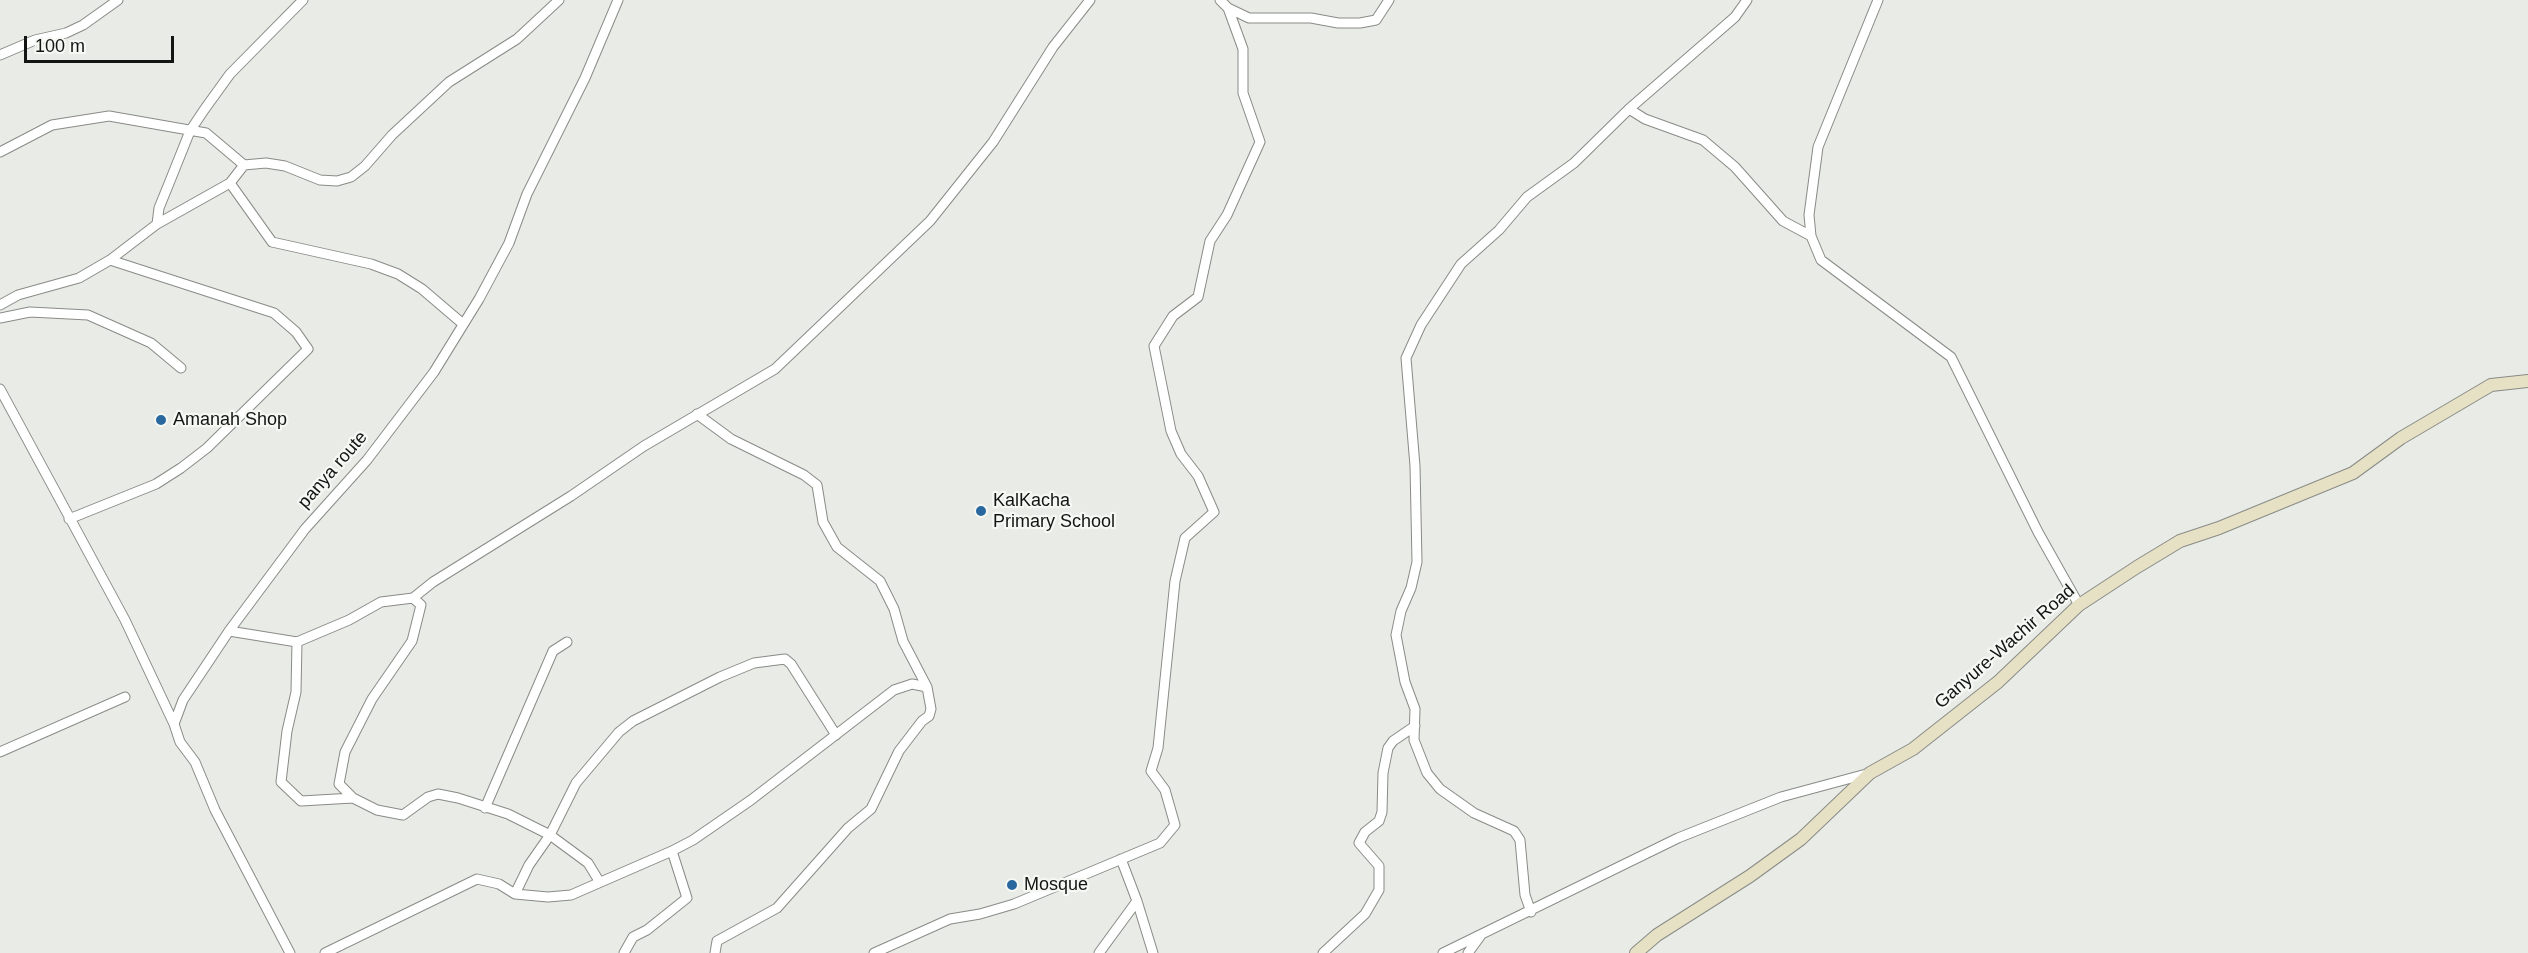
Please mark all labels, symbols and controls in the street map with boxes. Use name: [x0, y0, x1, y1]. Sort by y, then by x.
scale bar: [27, 24, 177, 62]
text: 100 m: [35, 36, 85, 56]
place label: Amanah Shop: [173, 409, 287, 431]
marker: Amanah Shop: [154, 413, 168, 427]
street label: panya route: [294, 427, 372, 513]
place label: KalKacha Primary School: [993, 490, 1115, 532]
marker: KalKacha Primary School: [974, 504, 988, 518]
street label: Ganyure-Wachir Road: [1931, 580, 2079, 714]
place label: Mosque: [1024, 874, 1088, 896]
marker: Mosque: [1005, 878, 1019, 892]

